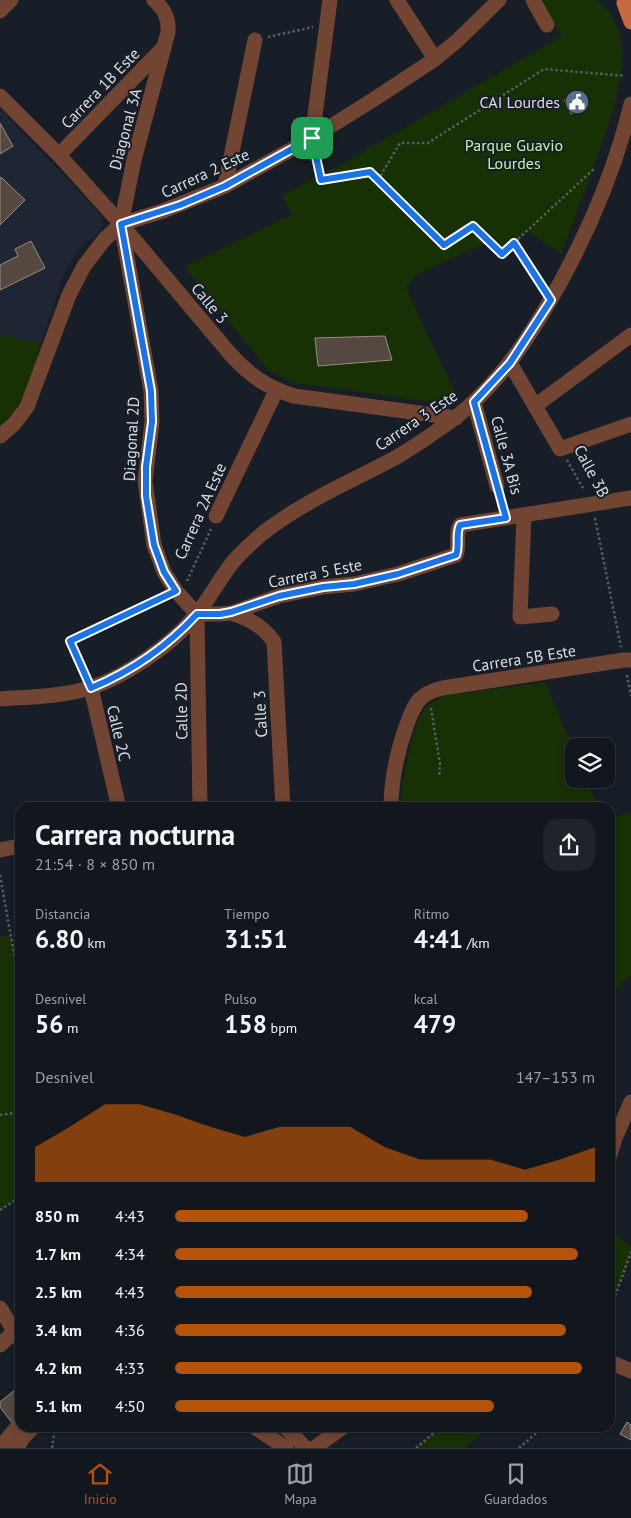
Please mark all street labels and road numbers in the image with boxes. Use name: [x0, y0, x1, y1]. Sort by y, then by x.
street label: Carrera 1B Este: [57, 43, 143, 133]
street label: Diagonal 3A: [105, 85, 146, 172]
street label: Carrera 2 Este: [158, 144, 252, 202]
street label: Calle 3: [187, 278, 233, 328]
street label: Carrera 3 Este: [371, 385, 461, 455]
street label: Diagonal 2D: [119, 396, 143, 482]
street label: Calle 3A Bis: [487, 413, 527, 497]
street label: Calle 3B: [570, 441, 614, 501]
street label: Carrera 2A Este: [170, 459, 230, 563]
street label: Carrera 5 Este: [266, 554, 364, 592]
street label: Carrera 5B Este: [471, 640, 577, 676]
street label: Calle 2D: [170, 682, 192, 740]
street label: Calle 3: [249, 690, 271, 738]
street label: Calle 2C: [103, 703, 135, 763]

